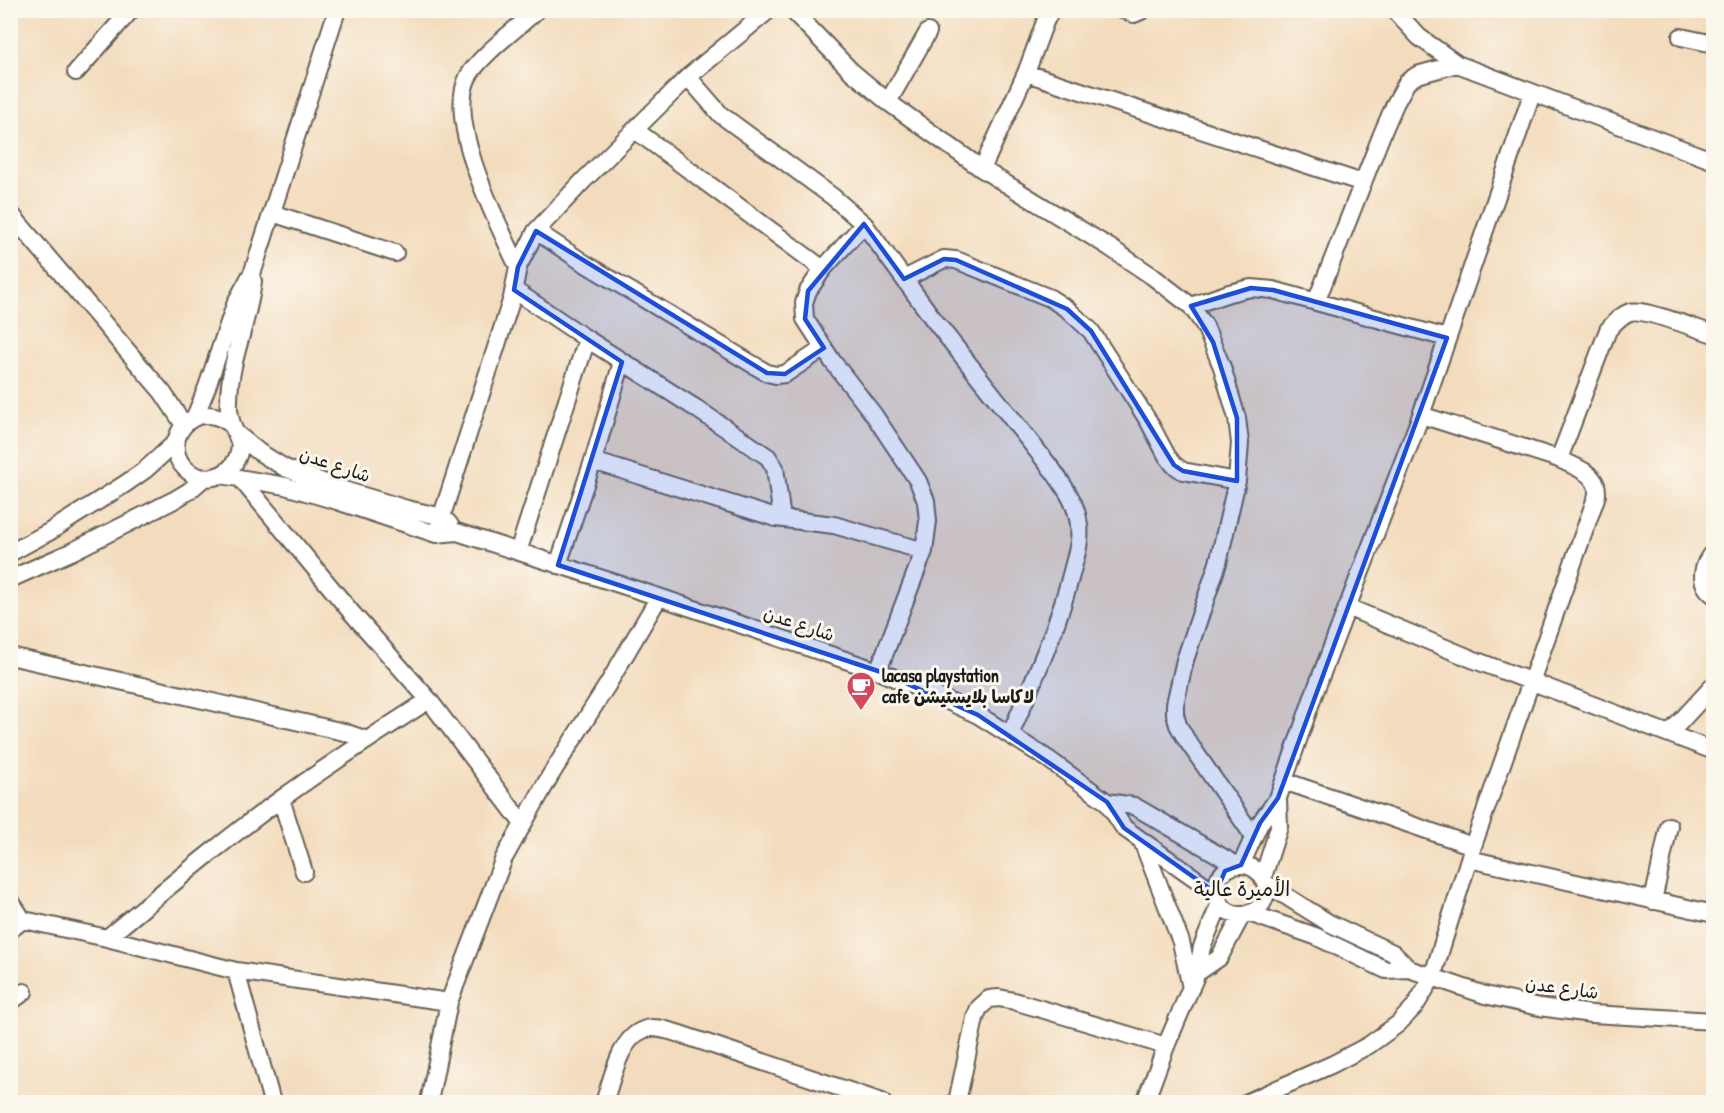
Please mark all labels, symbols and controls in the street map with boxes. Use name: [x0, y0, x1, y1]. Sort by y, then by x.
street label: شارع عدن: [296, 441, 374, 488]
street label: شارع عدن: [760, 600, 838, 647]
place label: lacasa playstation cafe لاكاسا بلايستيشن: [882, 663, 1034, 709]
cafe icon: lacasa playstation cafe لاكاسا بلايستيشن: [845, 670, 877, 712]
district label: الأميرة عالية: [1194, 875, 1290, 902]
street label: شارع عدن: [1524, 970, 1600, 1005]

